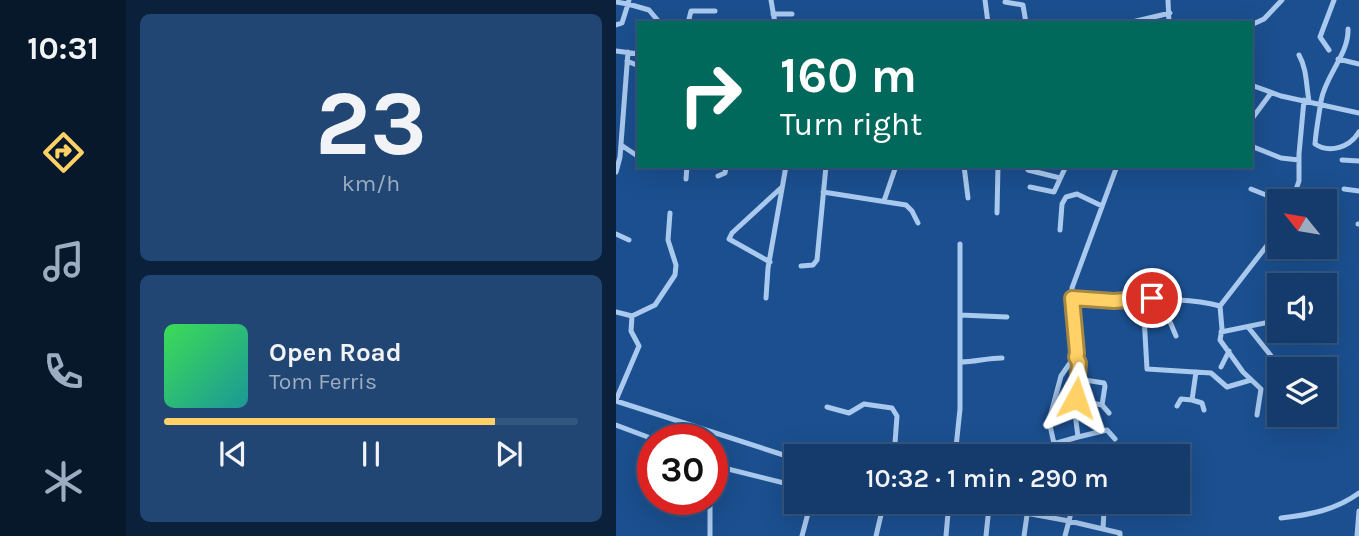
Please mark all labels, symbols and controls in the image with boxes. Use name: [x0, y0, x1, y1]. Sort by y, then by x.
text: 10:31: [27, 30, 99, 67]
text: 160 m: [780, 47, 917, 104]
icon: right: [665, 49, 756, 140]
text: 23: [315, 71, 427, 177]
text: Turn right: [780, 106, 922, 143]
icon: directions: [39, 128, 88, 177]
text: km/h: [342, 170, 400, 197]
north arrow: [1267, 189, 1337, 259]
map controls: [1267, 189, 1337, 427]
icon: music: [39, 237, 88, 286]
pin: [1122, 268, 1182, 328]
button: sound: [1267, 273, 1337, 343]
icon: arrive: [1133, 279, 1171, 317]
text: Open Road: [269, 337, 402, 368]
icon: phone: [39, 347, 88, 396]
button: layers: [1267, 357, 1337, 427]
position arrow: [1039, 361, 1113, 435]
text: Tom Ferris: [269, 368, 377, 395]
speed limit sign: 30: [637, 424, 728, 515]
icon: previous: [214, 435, 252, 473]
icon: pause: [352, 435, 390, 473]
icon: next: [490, 435, 528, 473]
icon: climate: [39, 457, 88, 506]
text: 10:32 · 1 min · 290 m: [866, 463, 1108, 494]

